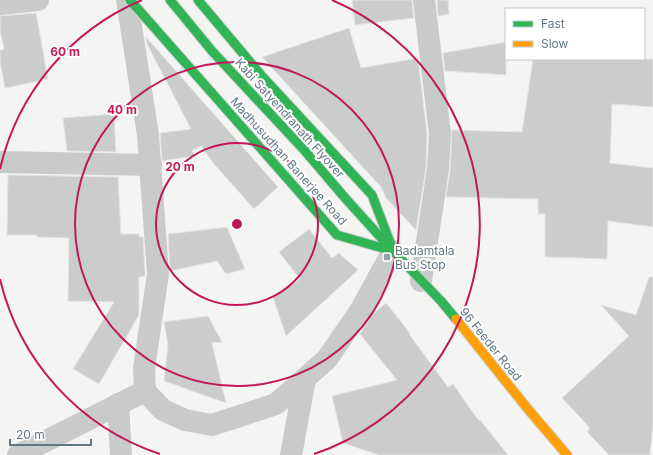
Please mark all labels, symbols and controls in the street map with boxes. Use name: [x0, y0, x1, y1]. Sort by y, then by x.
legend: [505, 8, 645, 60]
text: Fast: [541, 16, 565, 31]
text: Slow: [541, 36, 569, 51]
text: 60 m: [50, 44, 80, 59]
street label: Kabi Satyendranath Flyover: [232, 55, 348, 181]
street label: Madhusudhan Banerjee Road: [228, 94, 350, 228]
text: 40 m: [107, 102, 137, 117]
text: 20 m: [165, 159, 195, 174]
centre of rings: [230, 217, 244, 231]
place label: Badamtala Bus Stop: [395, 243, 455, 272]
marker: Badamtala Bus Stop: [382, 252, 392, 262]
street label: 96 Feeder Road: [457, 304, 525, 384]
scale bar: [10, 421, 91, 447]
text: 20 m: [16, 427, 45, 442]

